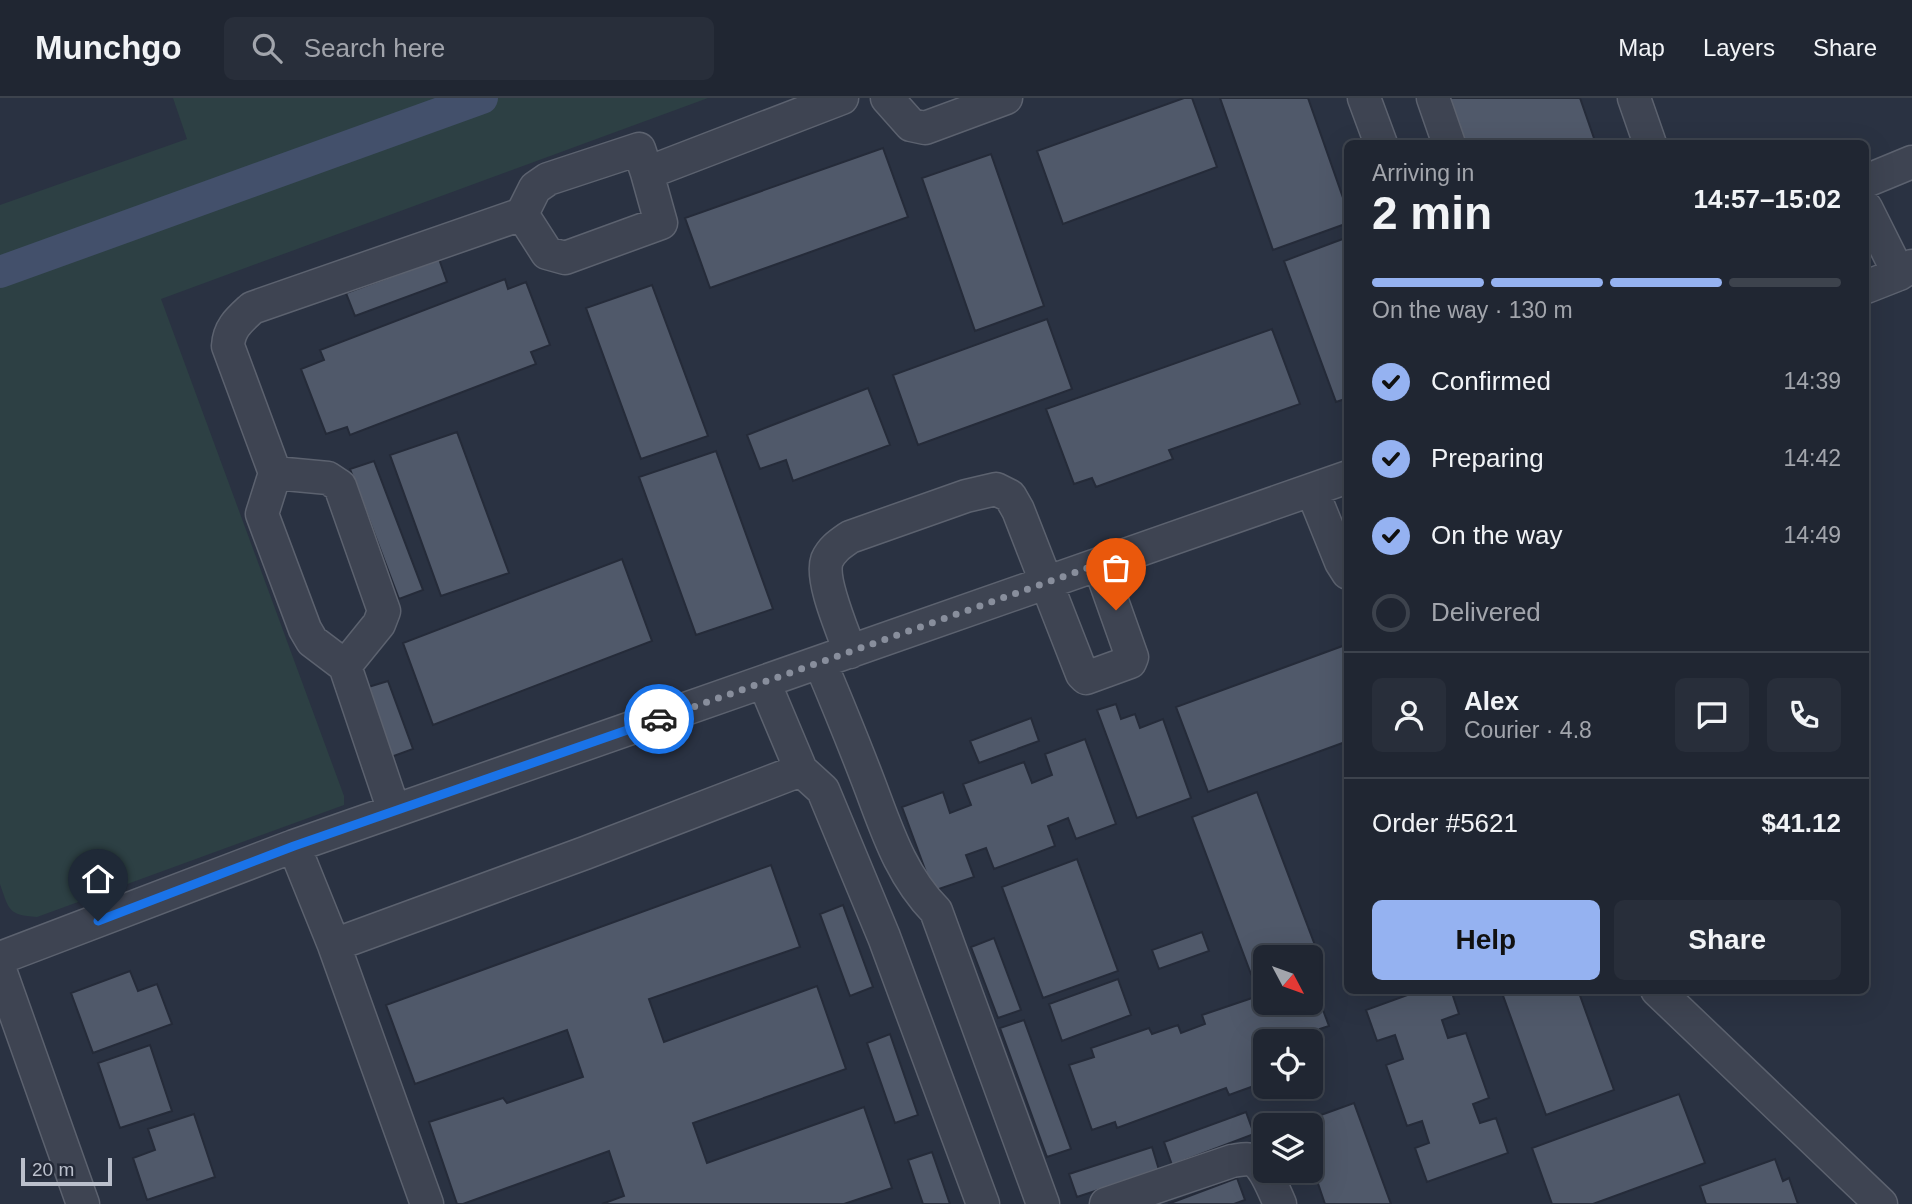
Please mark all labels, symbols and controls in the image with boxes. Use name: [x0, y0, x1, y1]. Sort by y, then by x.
search box: [224, 17, 714, 80]
text: Munchgo: [35, 29, 182, 66]
icon: search: [248, 29, 286, 67]
text: Search here: [304, 33, 445, 63]
text: Map: [1618, 34, 1665, 61]
text: Layers: [1703, 34, 1775, 61]
text: Share: [1813, 34, 1877, 61]
text: Arriving in: [1372, 160, 1474, 186]
text: 14:57–15:02: [1694, 184, 1841, 214]
text: 2 min: [1372, 187, 1492, 239]
text: On the way · 130 m: [1372, 297, 1573, 323]
icon: check: [1372, 363, 1410, 401]
text: Confirmed: [1431, 366, 1551, 396]
text: 14:39: [1783, 368, 1841, 394]
icon: check: [1372, 440, 1410, 478]
text: Preparing: [1431, 443, 1544, 473]
text: 14:42: [1783, 445, 1841, 471]
icon: check: [1372, 517, 1410, 555]
text: On the way: [1431, 520, 1563, 550]
text: 14:49: [1783, 522, 1841, 548]
pin: [1086, 538, 1146, 610]
icon: bag: [1097, 549, 1135, 587]
text: Delivered: [1431, 597, 1541, 627]
button: person: [1372, 678, 1446, 752]
button: chat: [1675, 678, 1749, 752]
button: phone: [1767, 678, 1841, 752]
courier: [624, 684, 694, 754]
text: Alex: [1464, 686, 1519, 716]
icon: car: [640, 700, 678, 738]
text: Courier · 4.8: [1464, 717, 1592, 743]
text: Order #5621: [1372, 808, 1518, 838]
text: $41.12: [1761, 808, 1841, 838]
pin: [68, 849, 128, 921]
icon: home: [79, 860, 117, 898]
button: Help: [1372, 900, 1600, 980]
button: Share: [1614, 900, 1841, 980]
north arrow: [1253, 945, 1323, 1015]
map controls: [1253, 945, 1323, 1183]
button: locate: [1253, 1029, 1323, 1099]
button: layers: [1253, 1113, 1323, 1183]
scale bar: [21, 1155, 112, 1187]
text: 20 m: [32, 1159, 74, 1180]

